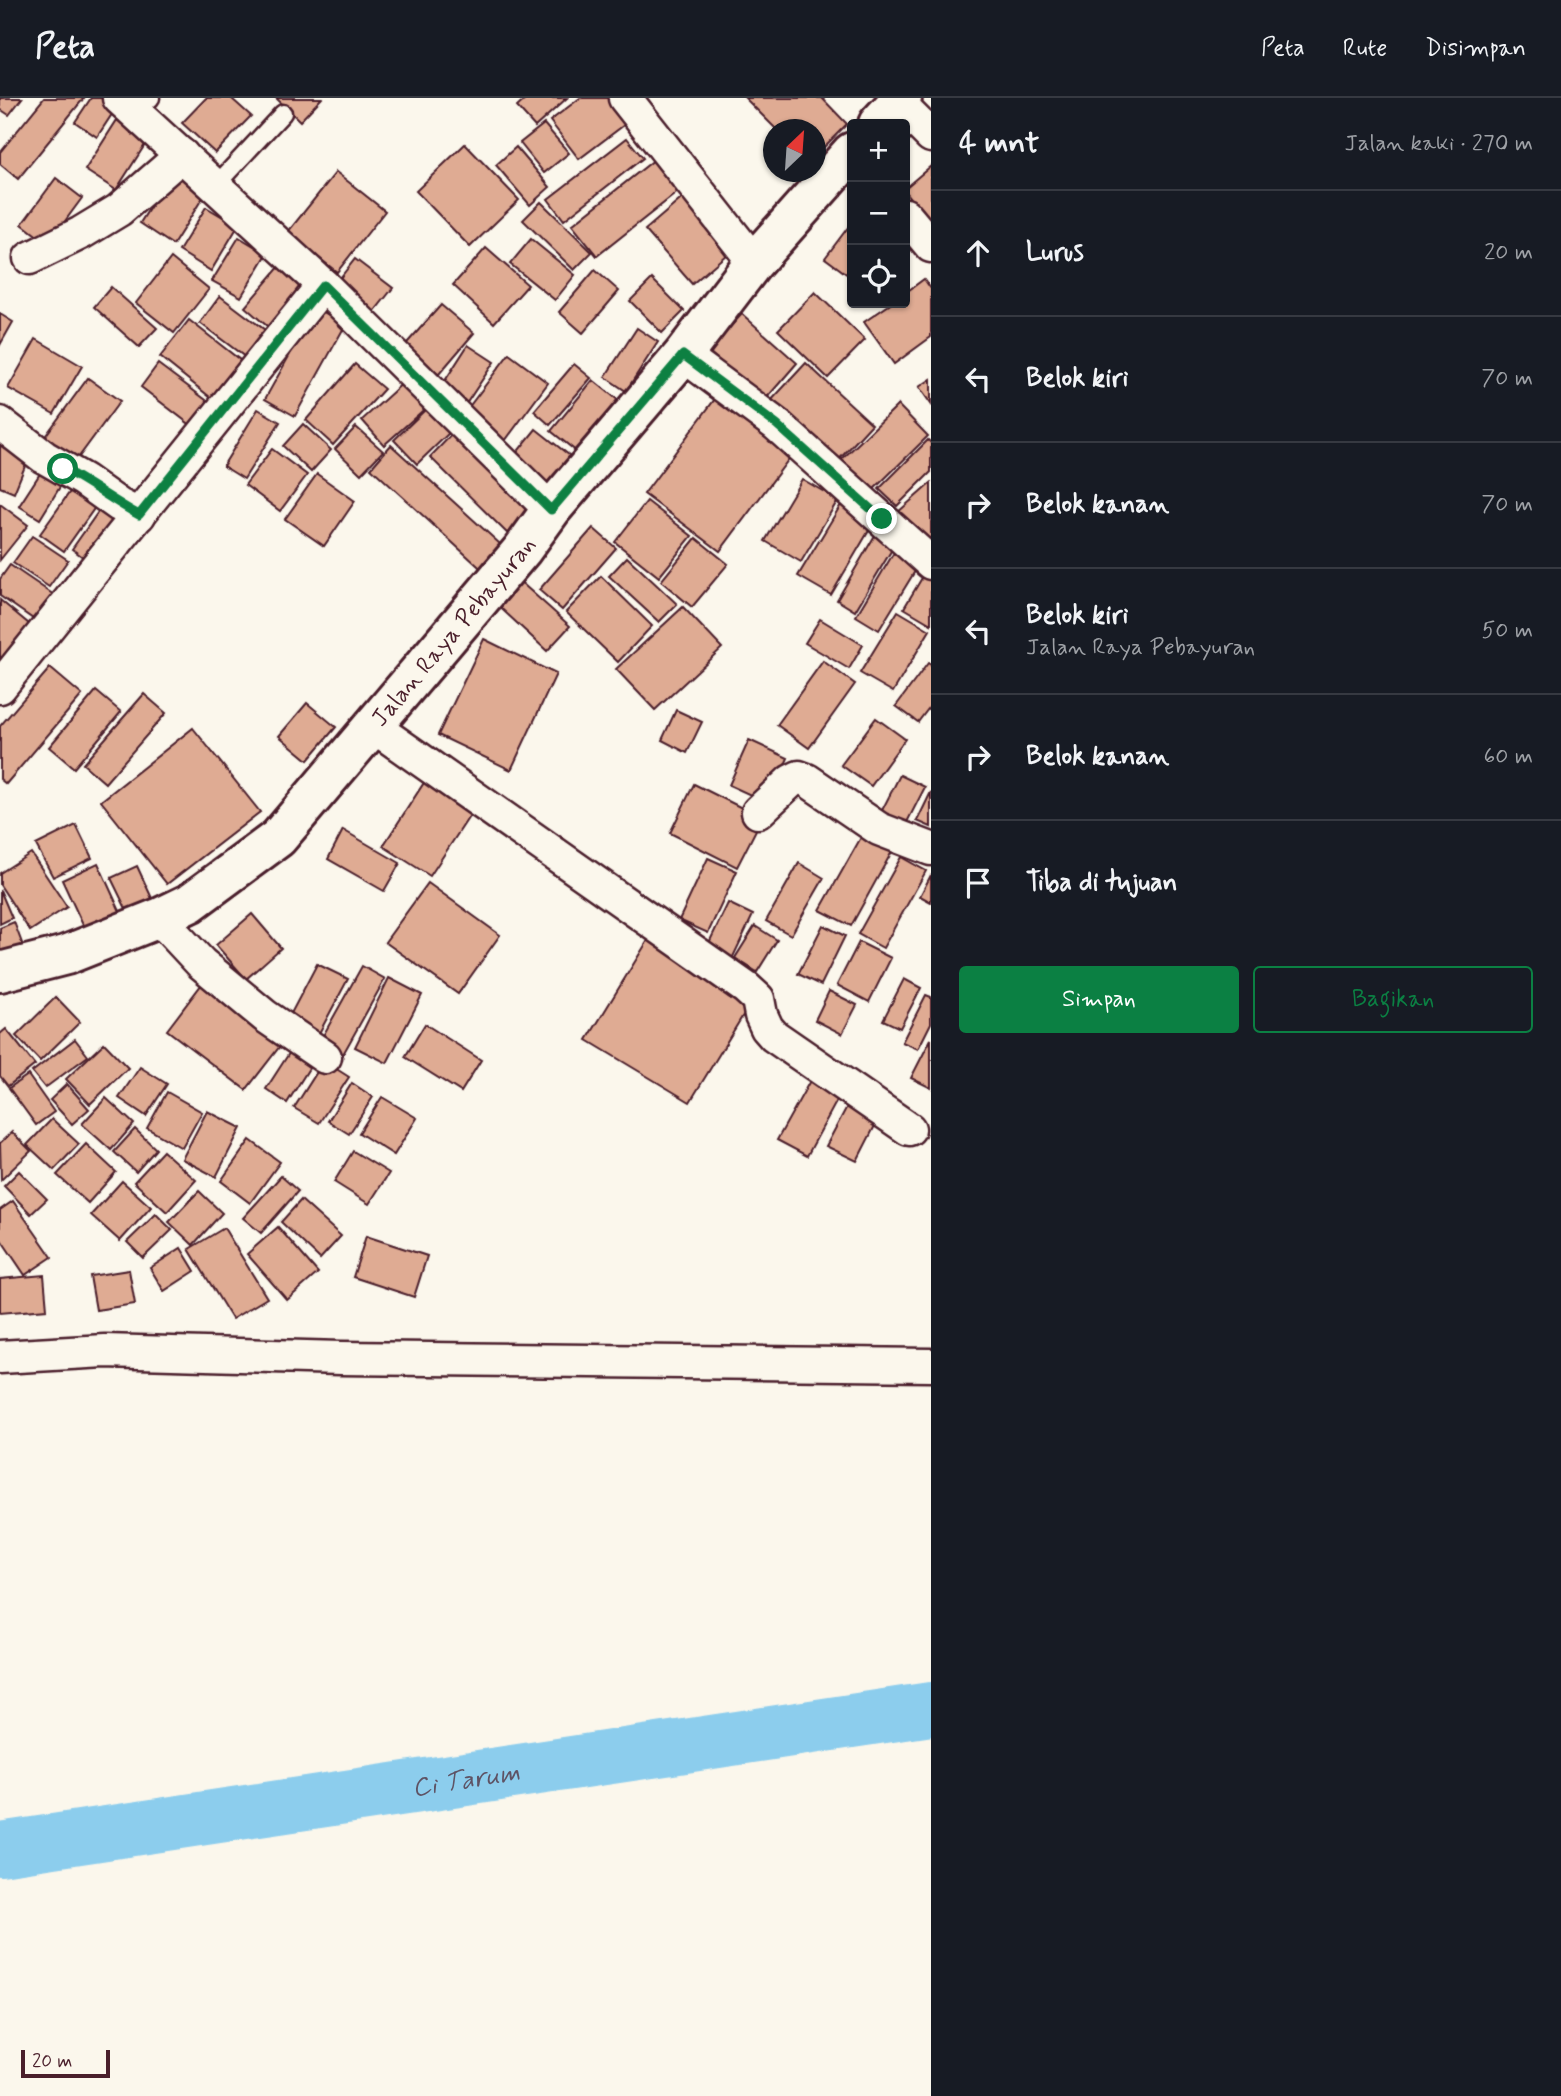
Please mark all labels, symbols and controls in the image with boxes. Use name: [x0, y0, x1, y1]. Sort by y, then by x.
text: Peta: [35, 26, 95, 70]
text: Peta: [1261, 33, 1305, 64]
text: Rute: [1343, 33, 1387, 64]
text: Disimpan: [1425, 33, 1526, 64]
north arrow: [763, 119, 826, 182]
map controls: [847, 119, 910, 308]
button: +: [847, 119, 910, 182]
text: 4 mnt: [959, 124, 1039, 163]
text: Jalan kaki · 270 m: [1344, 129, 1533, 159]
button: −: [847, 182, 910, 245]
icon: ahead: [959, 234, 997, 272]
text: Lurus: [1026, 236, 1084, 270]
text: 20 m: [1484, 238, 1533, 268]
button: locate: [847, 245, 910, 308]
icon: left: [959, 360, 997, 398]
text: Belok kiri: [1026, 362, 1128, 396]
text: 70 m: [1481, 364, 1533, 394]
route start: [47, 453, 78, 484]
icon: right: [959, 486, 997, 524]
text: Belok kanan: [1026, 488, 1169, 522]
text: 70 m: [1481, 490, 1533, 520]
route end: [866, 503, 897, 534]
street label: Jalan Raya Pebayuran: [365, 531, 543, 734]
text: Belok kiri: [1026, 599, 1128, 633]
icon: left: [959, 612, 997, 650]
text: 50 m: [1482, 616, 1533, 646]
text: Jalan Raya Pebayuran: [1026, 633, 1255, 663]
icon: right: [959, 738, 997, 776]
text: Belok kanan: [1026, 740, 1169, 774]
text: 60 m: [1484, 742, 1533, 772]
icon: arrive: [959, 864, 997, 902]
text: Tiba di tujuan: [1026, 866, 1177, 900]
button: Simpan: [959, 966, 1239, 1033]
button: Bagikan: [1253, 966, 1533, 1033]
water label: Ci Tarum: [410, 1756, 522, 1806]
scale bar: [21, 2047, 110, 2079]
text: 20 m: [32, 2049, 72, 2074]

